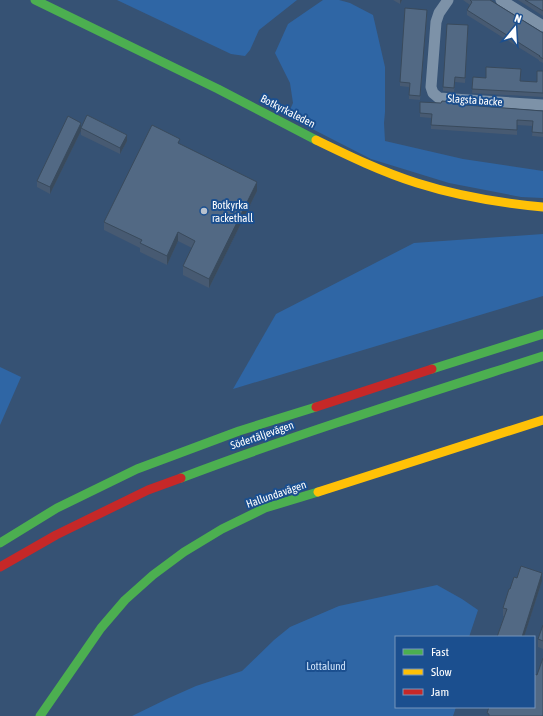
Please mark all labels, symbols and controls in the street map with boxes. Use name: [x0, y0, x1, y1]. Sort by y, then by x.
north arrow: [495, 8, 535, 48]
text: N: [513, 12, 523, 25]
street label: Botkyrkaleden: [259, 92, 317, 130]
street label: Slagsta backe: [447, 92, 503, 108]
place label: Botkyrka rackethall: [212, 199, 253, 224]
marker: Botkyrka rackethall: [199, 206, 209, 216]
street label: Södertäljevägen: [229, 419, 295, 451]
street label: Hallundavägen: [244, 478, 308, 510]
legend: [395, 636, 535, 708]
text: Fast: [431, 645, 449, 659]
park label: Lottalund: [306, 660, 346, 672]
text: Slow: [431, 665, 452, 679]
text: Jam: [431, 685, 449, 699]

